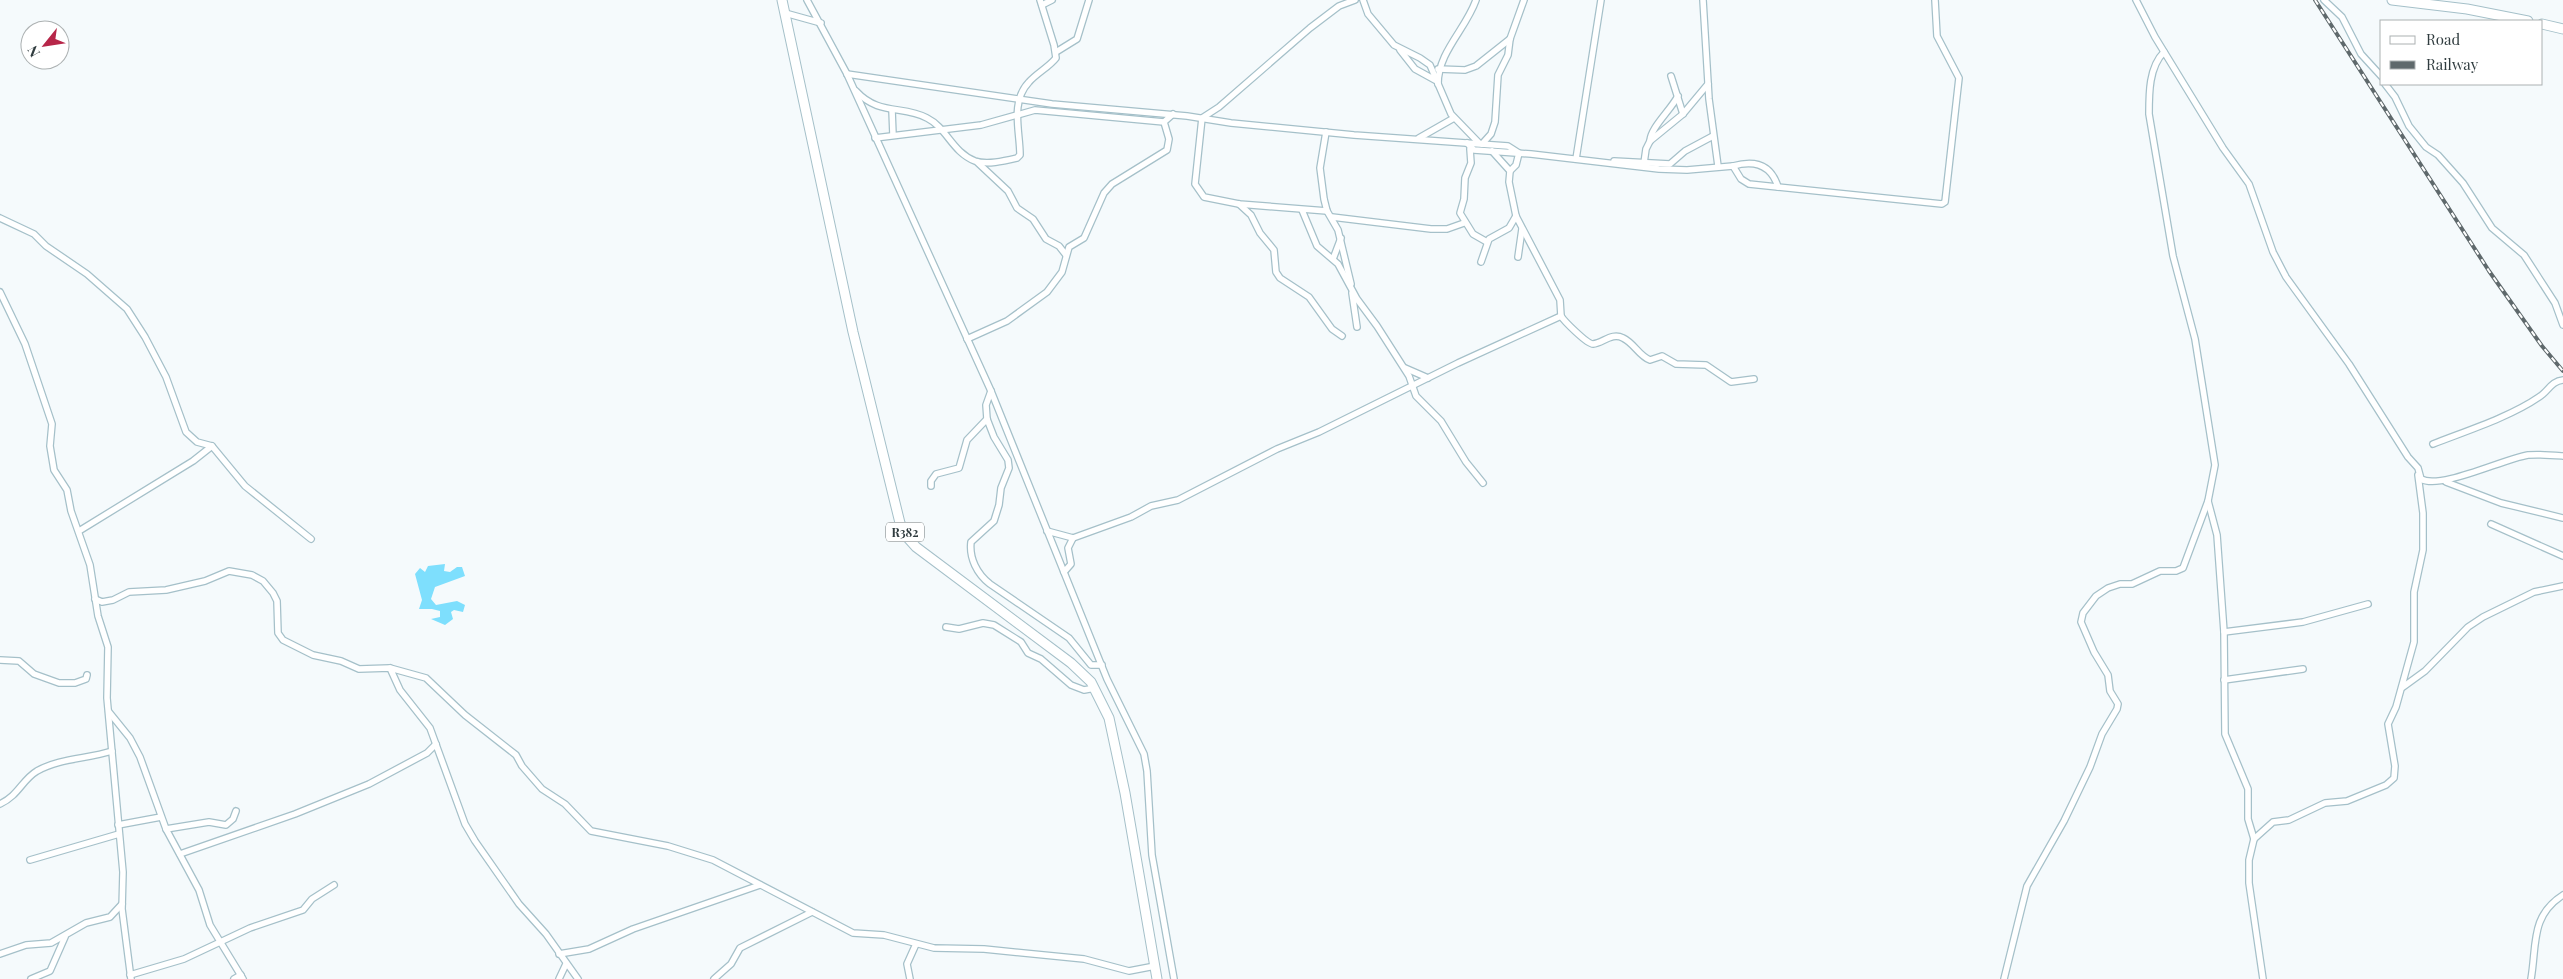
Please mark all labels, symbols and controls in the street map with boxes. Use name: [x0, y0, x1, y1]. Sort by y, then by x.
north arrow: [20, 20, 70, 70]
legend: [2380, 20, 2543, 85]
text: Road: [2426, 29, 2460, 49]
text: N: [23, 43, 44, 61]
text: Railway: [2426, 54, 2479, 74]
road number: R382: [886, 522, 924, 542]

